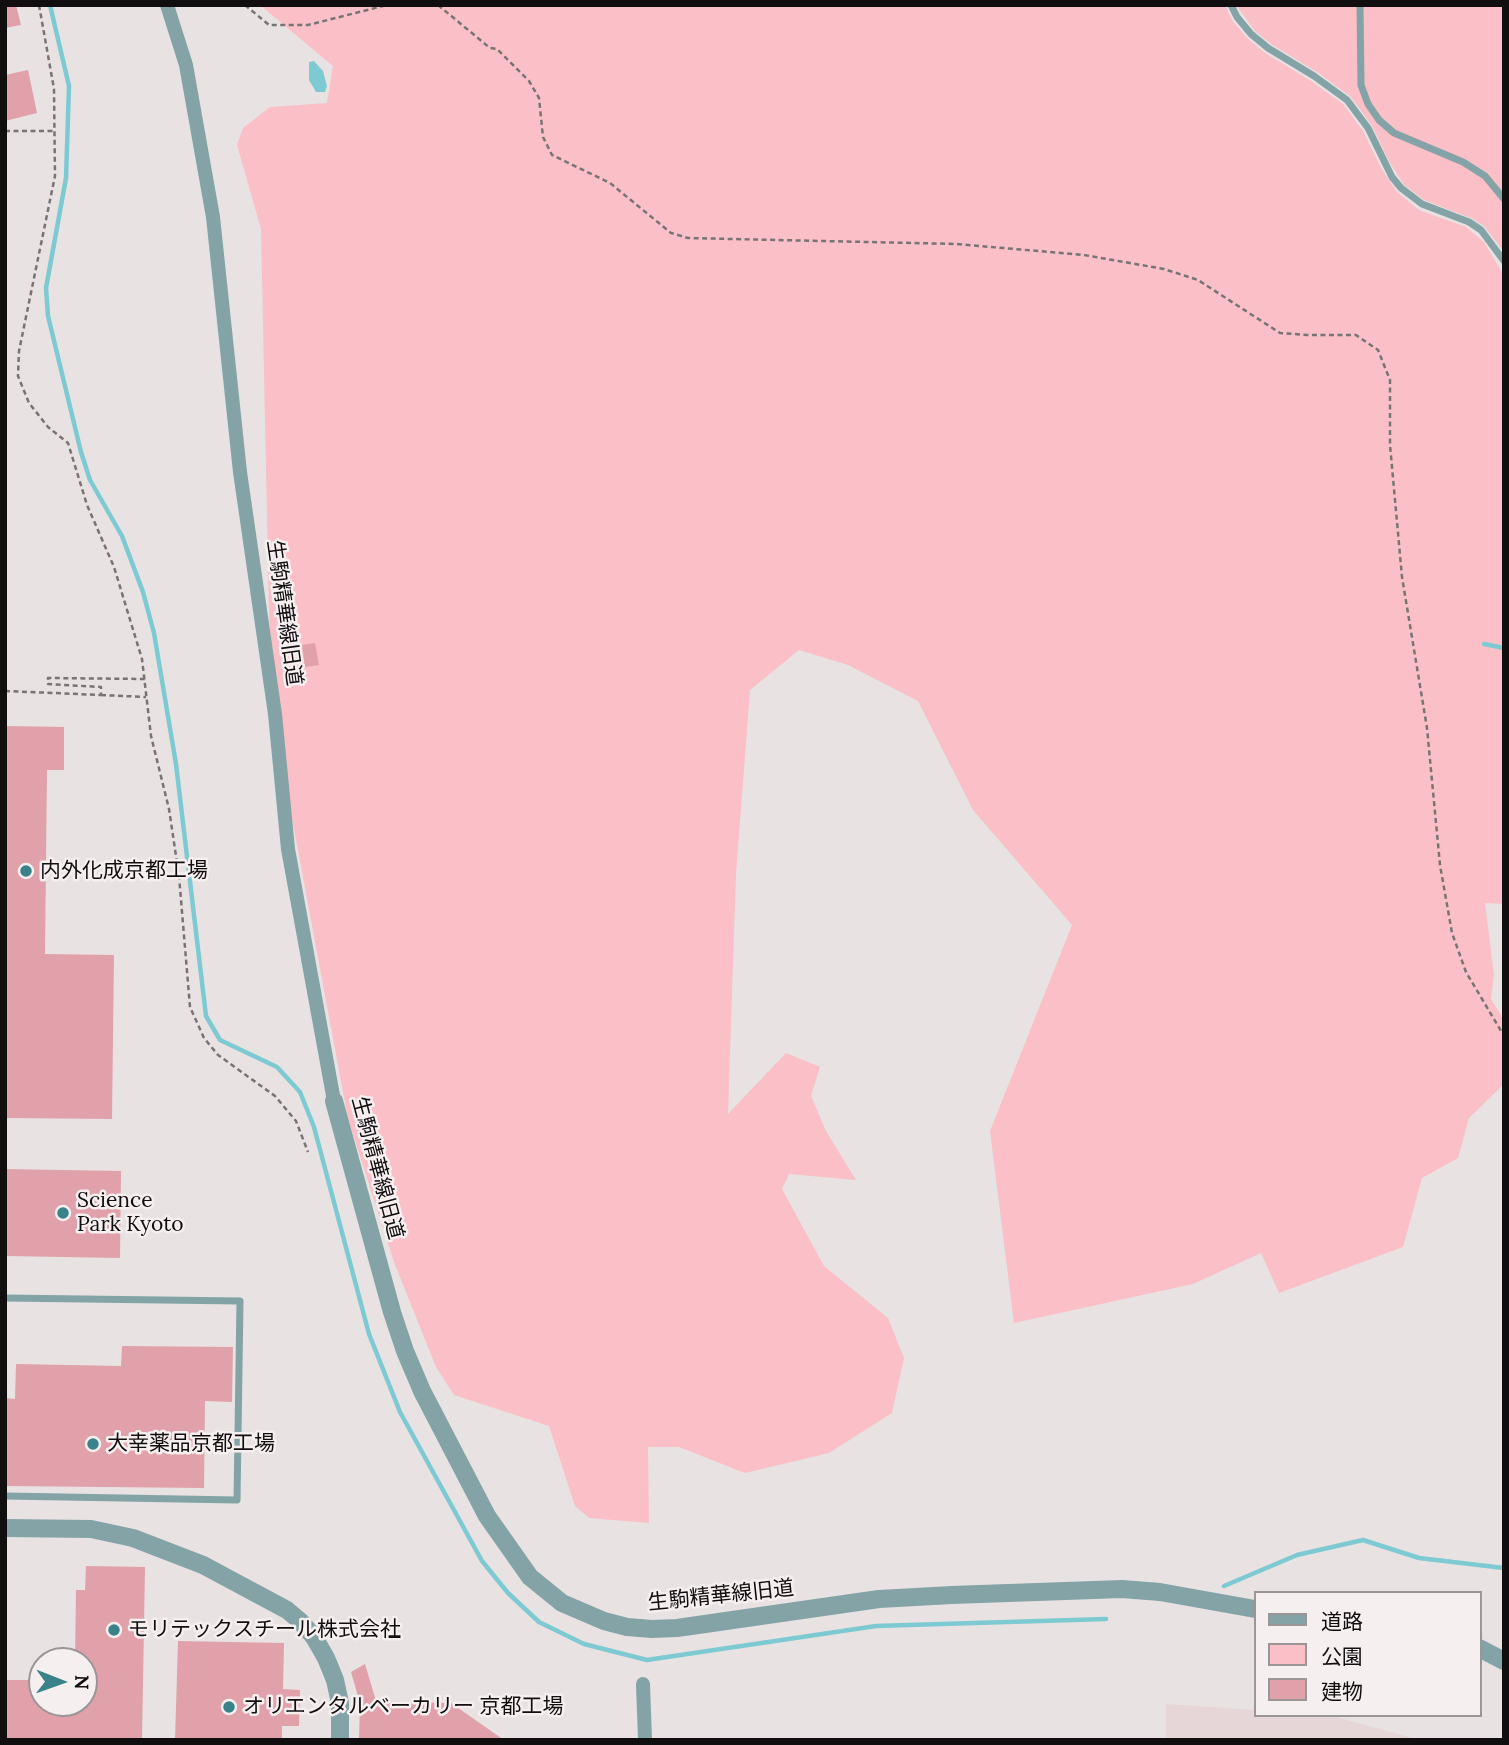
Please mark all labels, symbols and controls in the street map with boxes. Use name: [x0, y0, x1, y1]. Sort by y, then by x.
street label: 生駒精華線旧道: [261, 538, 307, 688]
place label: 内外化成京都工場: [40, 858, 208, 884]
marker: 内外化成京都工場: [18, 863, 34, 879]
street label: 生駒精華線旧道: [346, 1094, 408, 1242]
place label: Science Park Kyoto: [77, 1188, 184, 1238]
marker: Science Park Kyoto: [55, 1205, 71, 1221]
place label: 大幸薬品京都工場: [107, 1431, 275, 1457]
marker: 大幸薬品京都工場: [85, 1436, 101, 1452]
street label: 生駒精華線旧道: [647, 1576, 795, 1616]
legend: [1254, 1591, 1481, 1717]
text: 道路: [1321, 1608, 1363, 1635]
place label: モリテックスチール株式会社: [128, 1617, 401, 1643]
marker: モリテックスチール株式会社: [106, 1622, 122, 1638]
text: 公園: [1321, 1643, 1363, 1670]
north arrow: [28, 1647, 98, 1717]
text: N: [70, 1675, 94, 1690]
text: 建物: [1321, 1678, 1363, 1705]
place label: オリエンタルベーカリー 京都工場: [243, 1694, 564, 1720]
marker: オリエンタルベーカリー 京都工場: [221, 1699, 237, 1715]

